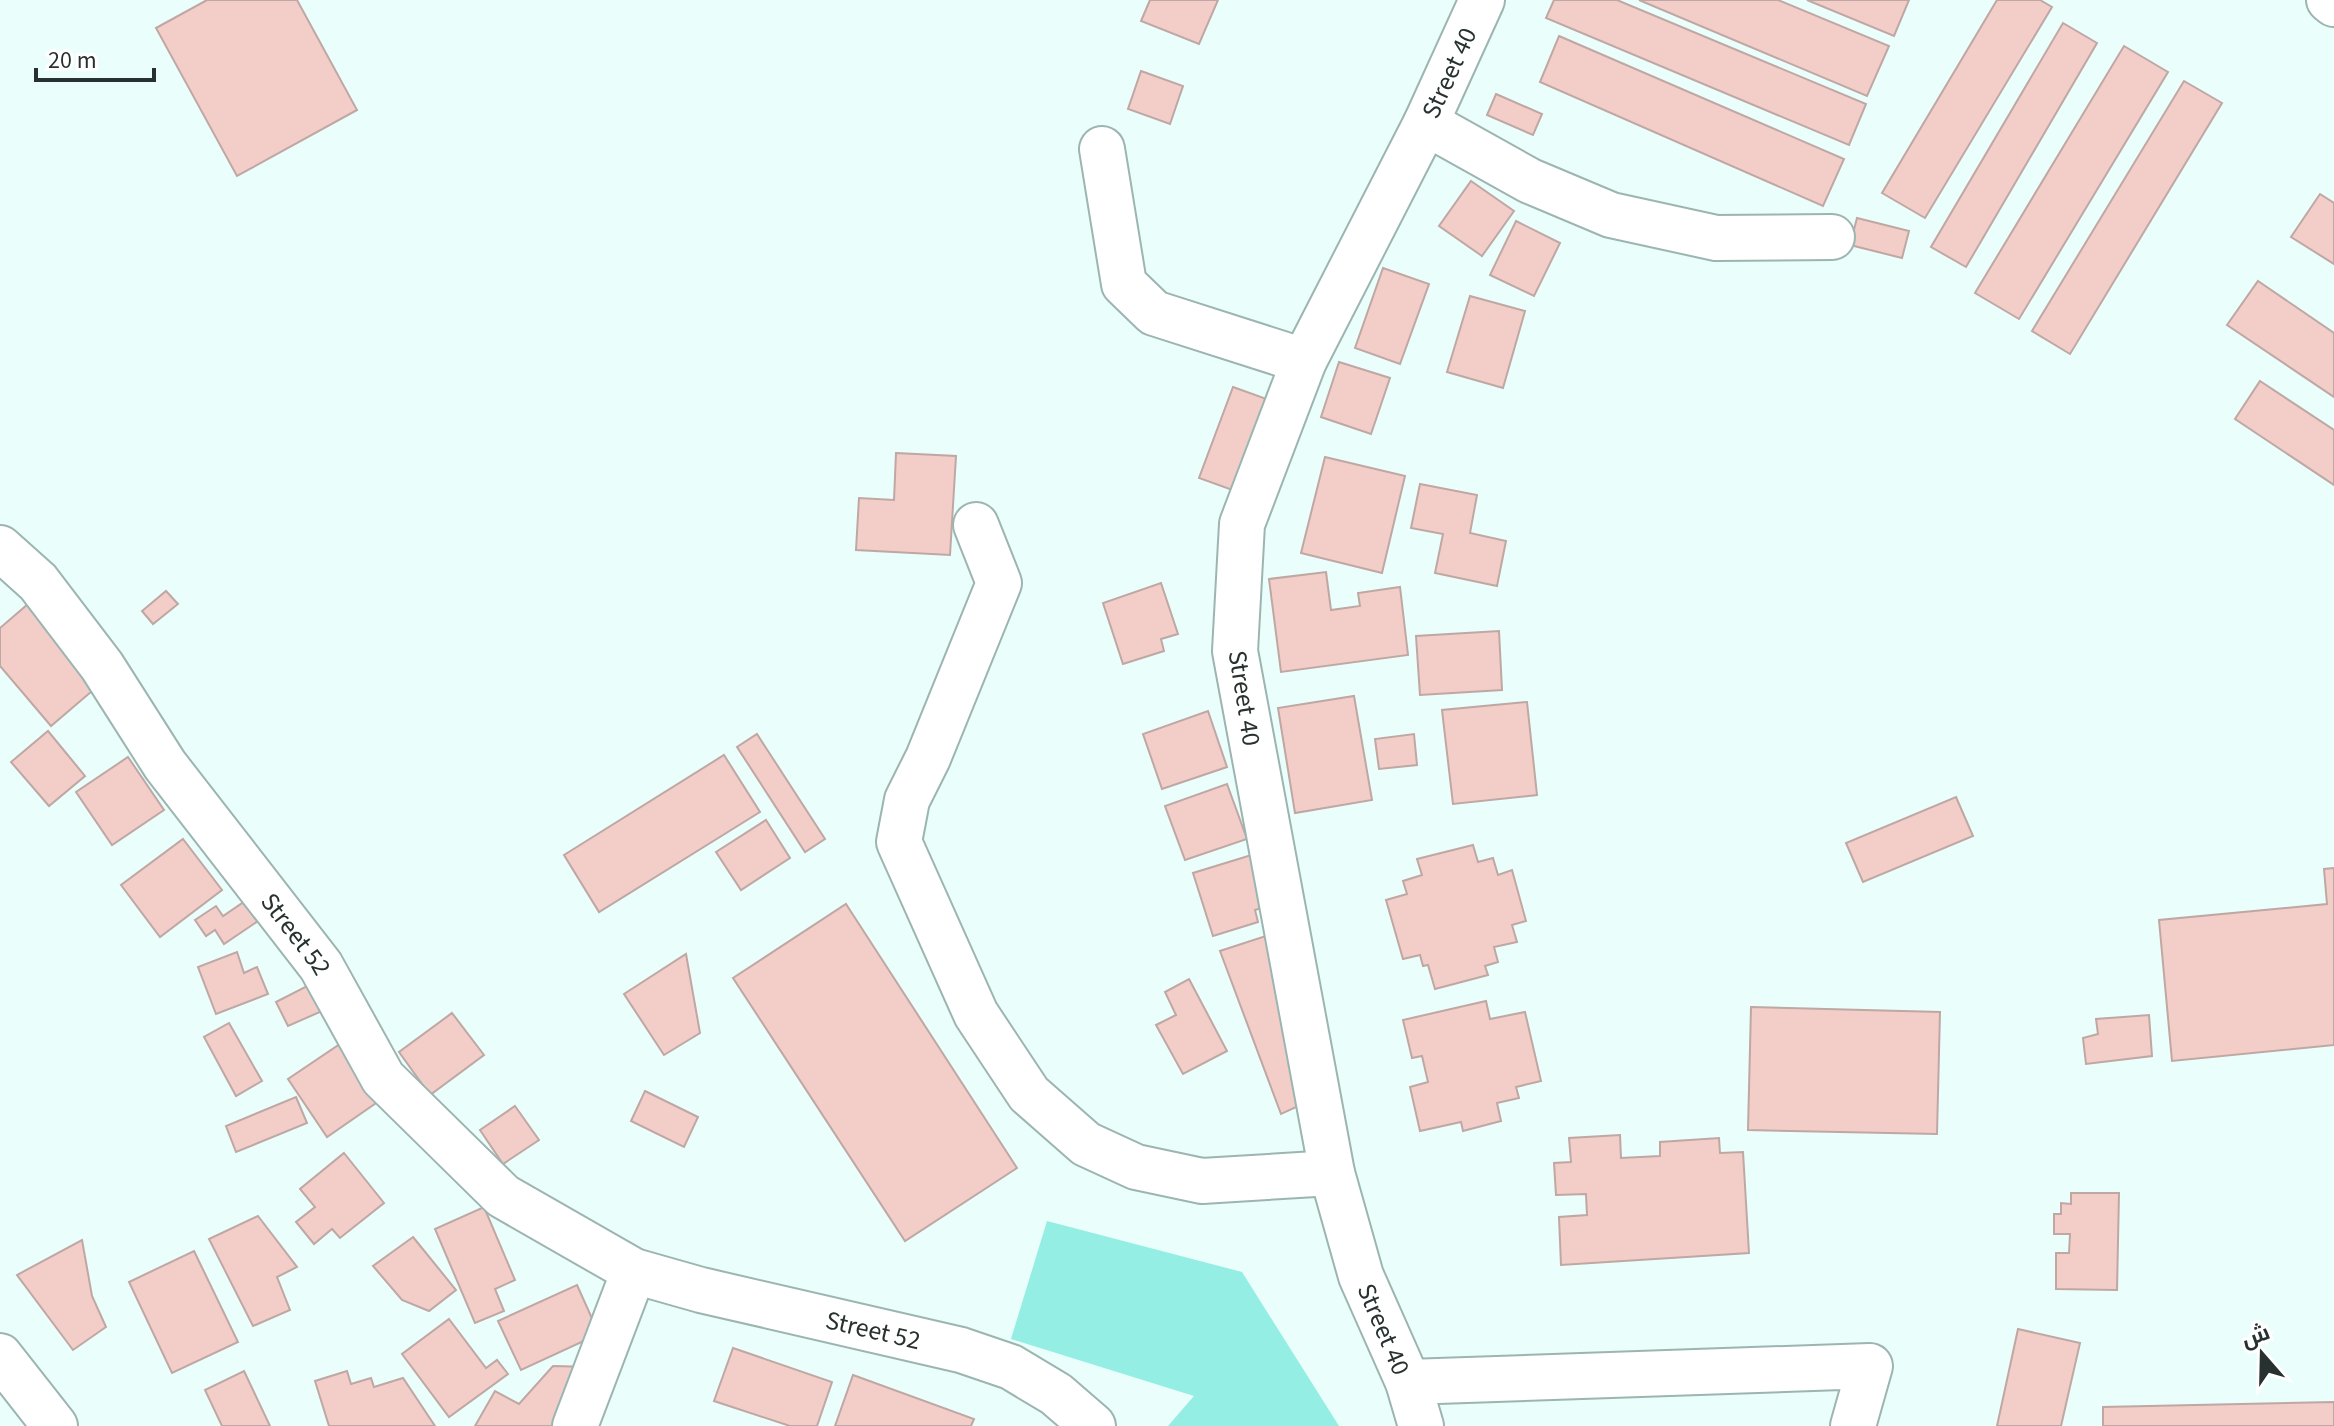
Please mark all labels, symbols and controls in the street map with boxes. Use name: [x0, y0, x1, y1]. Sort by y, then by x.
street label: Street 40: [1413, 22, 1486, 124]
scale bar: [36, 32, 154, 82]
text: 20 m: [48, 43, 97, 78]
street label: Street 40: [1219, 648, 1270, 748]
street label: Street 52: [252, 885, 341, 982]
street label: Street 40: [1348, 1278, 1419, 1381]
street label: Street 52: [822, 1301, 924, 1359]
north arrow: [2222, 1314, 2302, 1394]
text: ش: [2237, 1316, 2274, 1356]

